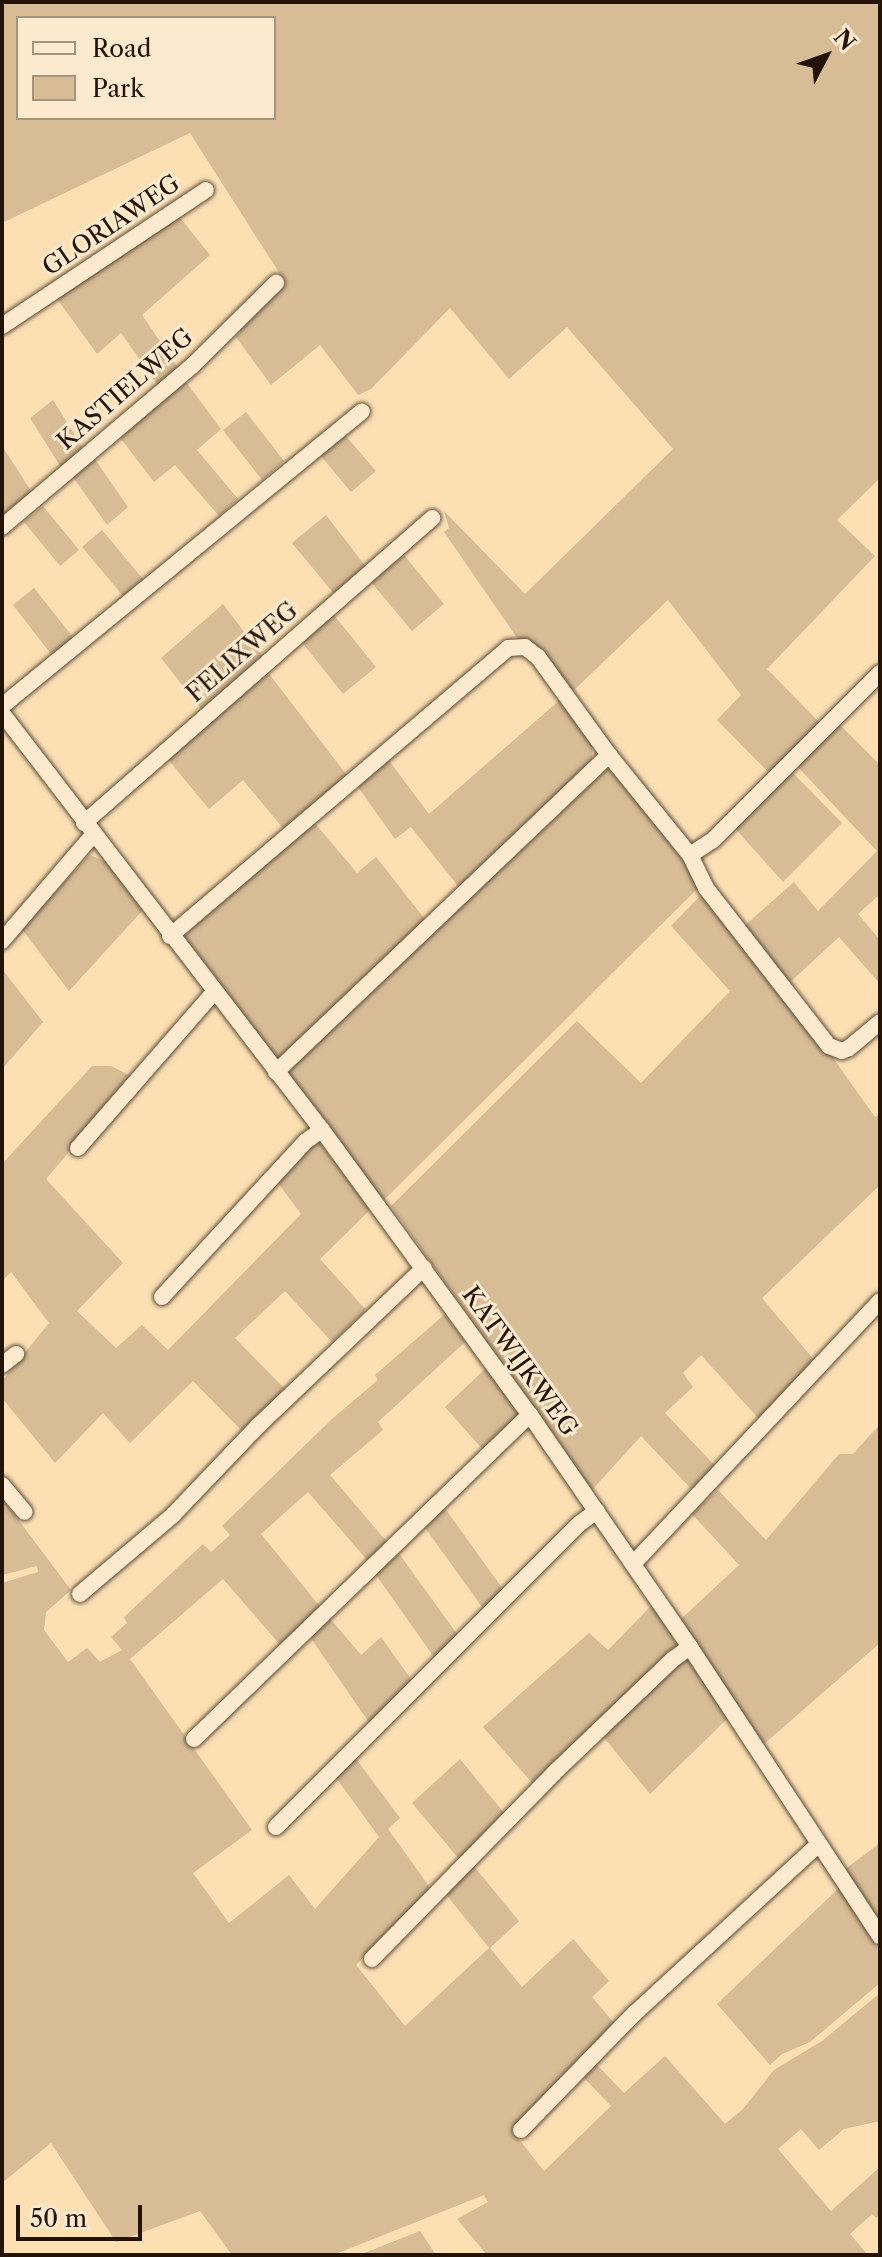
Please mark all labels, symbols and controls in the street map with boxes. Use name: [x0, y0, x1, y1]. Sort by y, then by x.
legend: [16, 16, 276, 120]
north arrow: [786, 16, 866, 96]
text: N: [828, 24, 861, 56]
text: Road: [92, 34, 151, 63]
text: Park: [92, 74, 144, 103]
street label: GLORIAWEG: [37, 169, 185, 281]
street label: KASTIELWEG: [51, 322, 199, 456]
street label: FELIXWEG: [181, 596, 303, 708]
street label: KATWIJKWEG: [456, 1281, 584, 1441]
scale bar: [20, 2189, 146, 2239]
text: 50 m: [30, 2204, 87, 2233]

